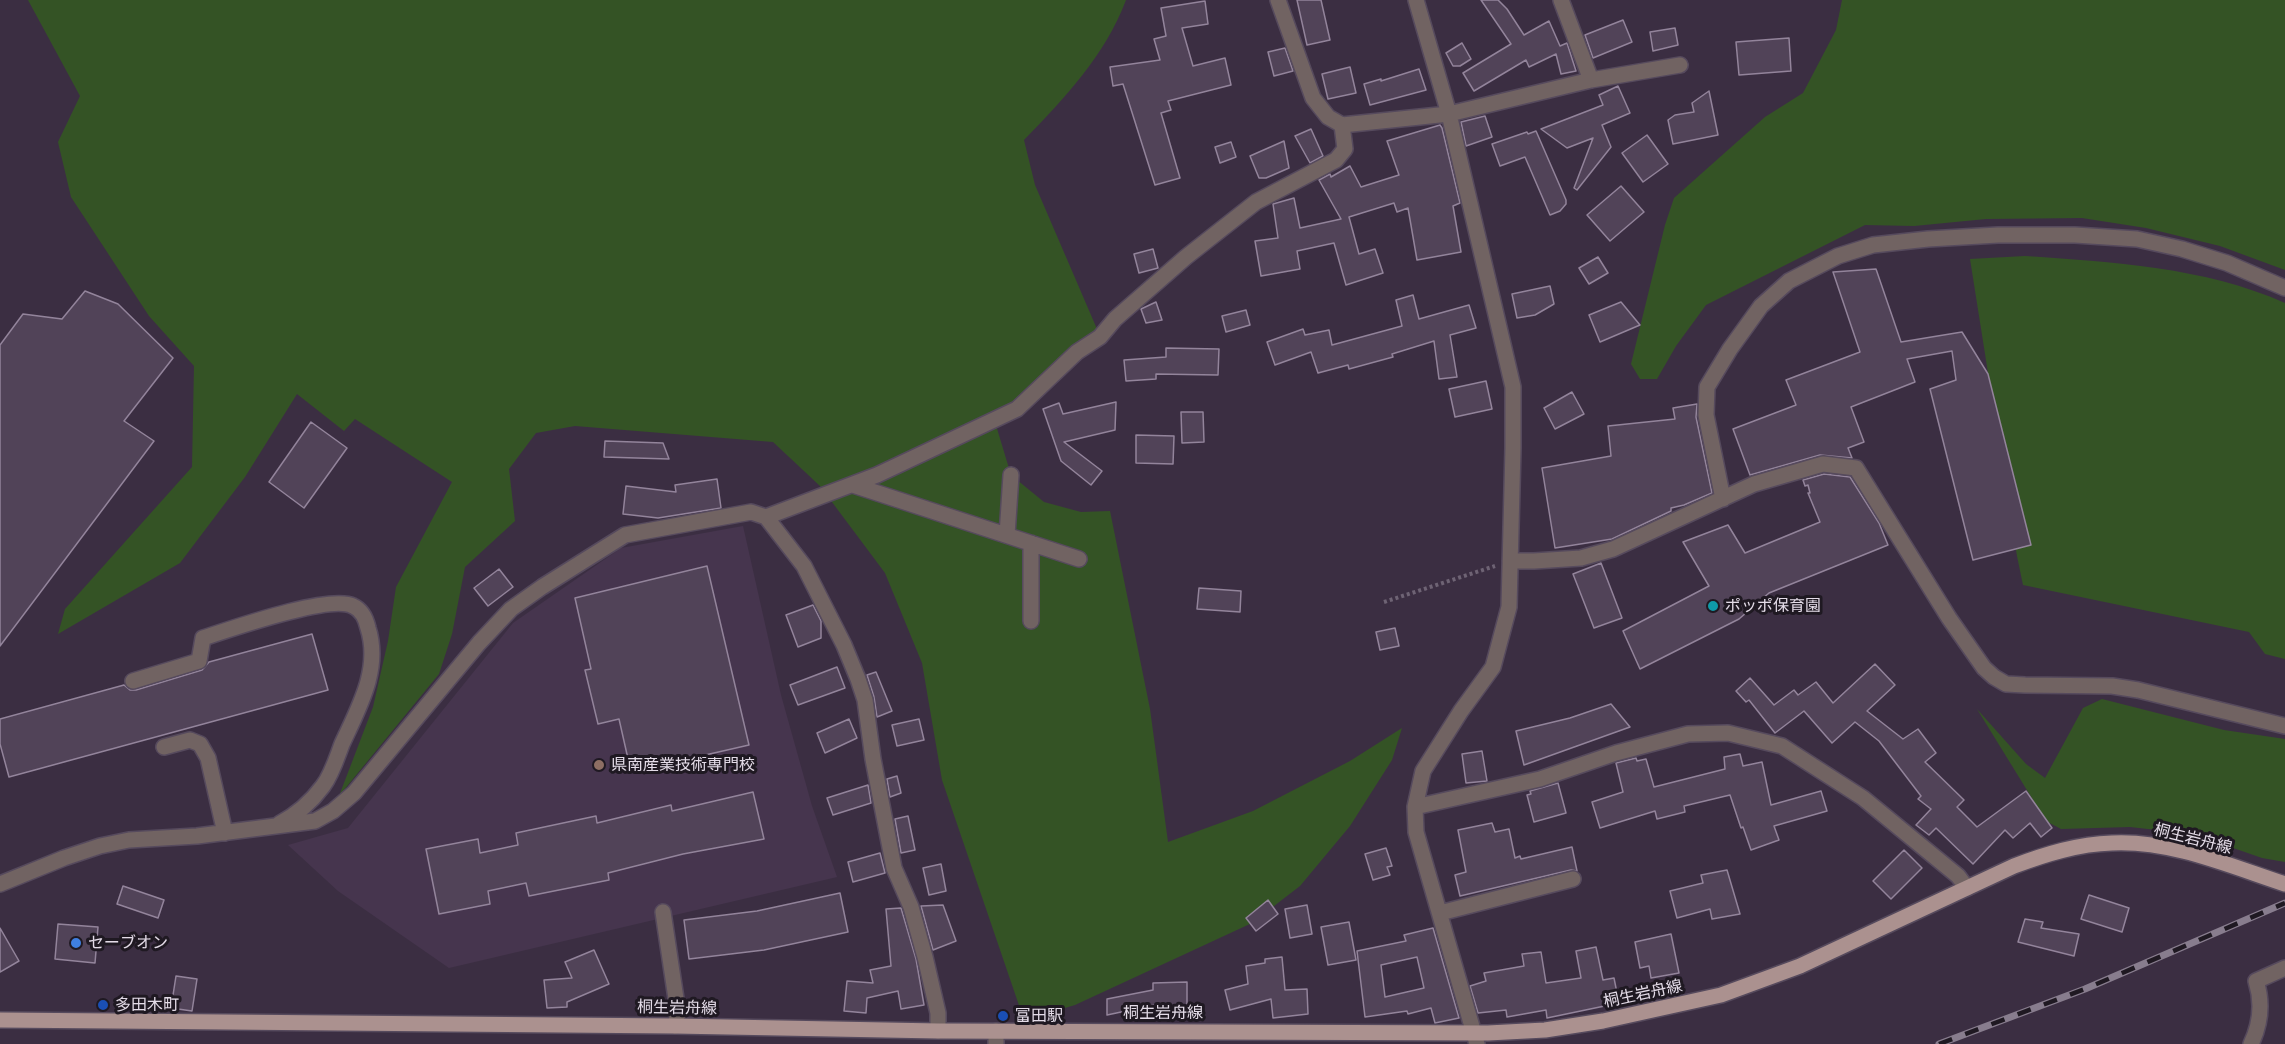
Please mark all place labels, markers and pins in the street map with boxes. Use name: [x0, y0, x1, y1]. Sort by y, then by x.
place label: ポッポ保育園: [1725, 596, 1821, 616]
marker: ポッポ保育園: [1706, 599, 1720, 613]
place label: 県南産業技術専門校: [611, 755, 755, 775]
marker: 県南産業技術専門校: [592, 758, 606, 772]
place label: セーブオン: [88, 933, 168, 953]
marker: セーブオン: [69, 936, 83, 950]
place label: 多田木町: [115, 995, 179, 1015]
marker: 多田木町: [96, 998, 110, 1012]
place label: 富田駅: [1015, 1006, 1063, 1026]
marker: 富田駅: [996, 1009, 1010, 1023]

